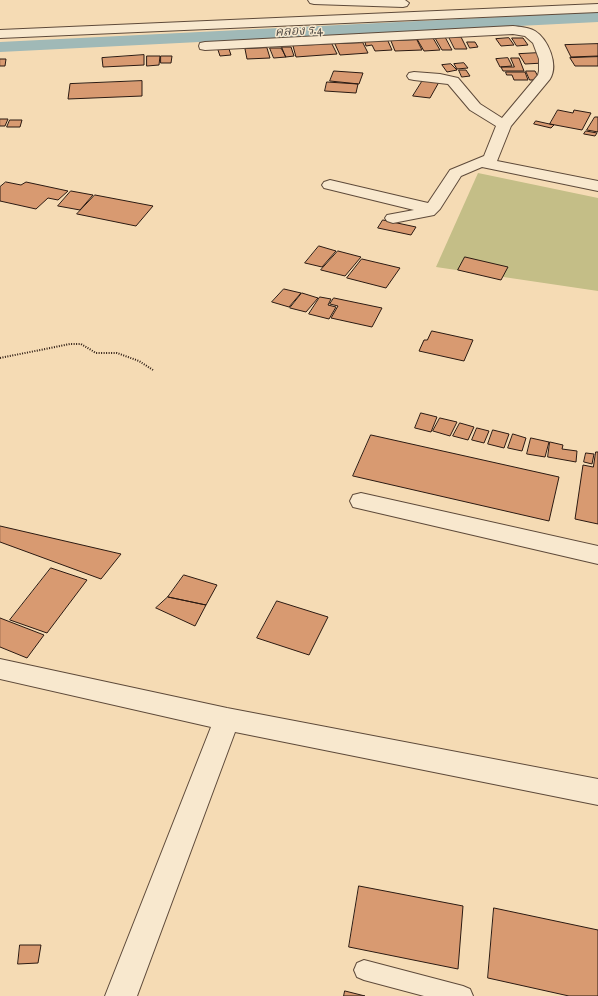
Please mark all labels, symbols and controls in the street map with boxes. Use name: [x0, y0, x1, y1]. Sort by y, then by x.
water label: คลอง ร.4: [274, 23, 324, 41]

